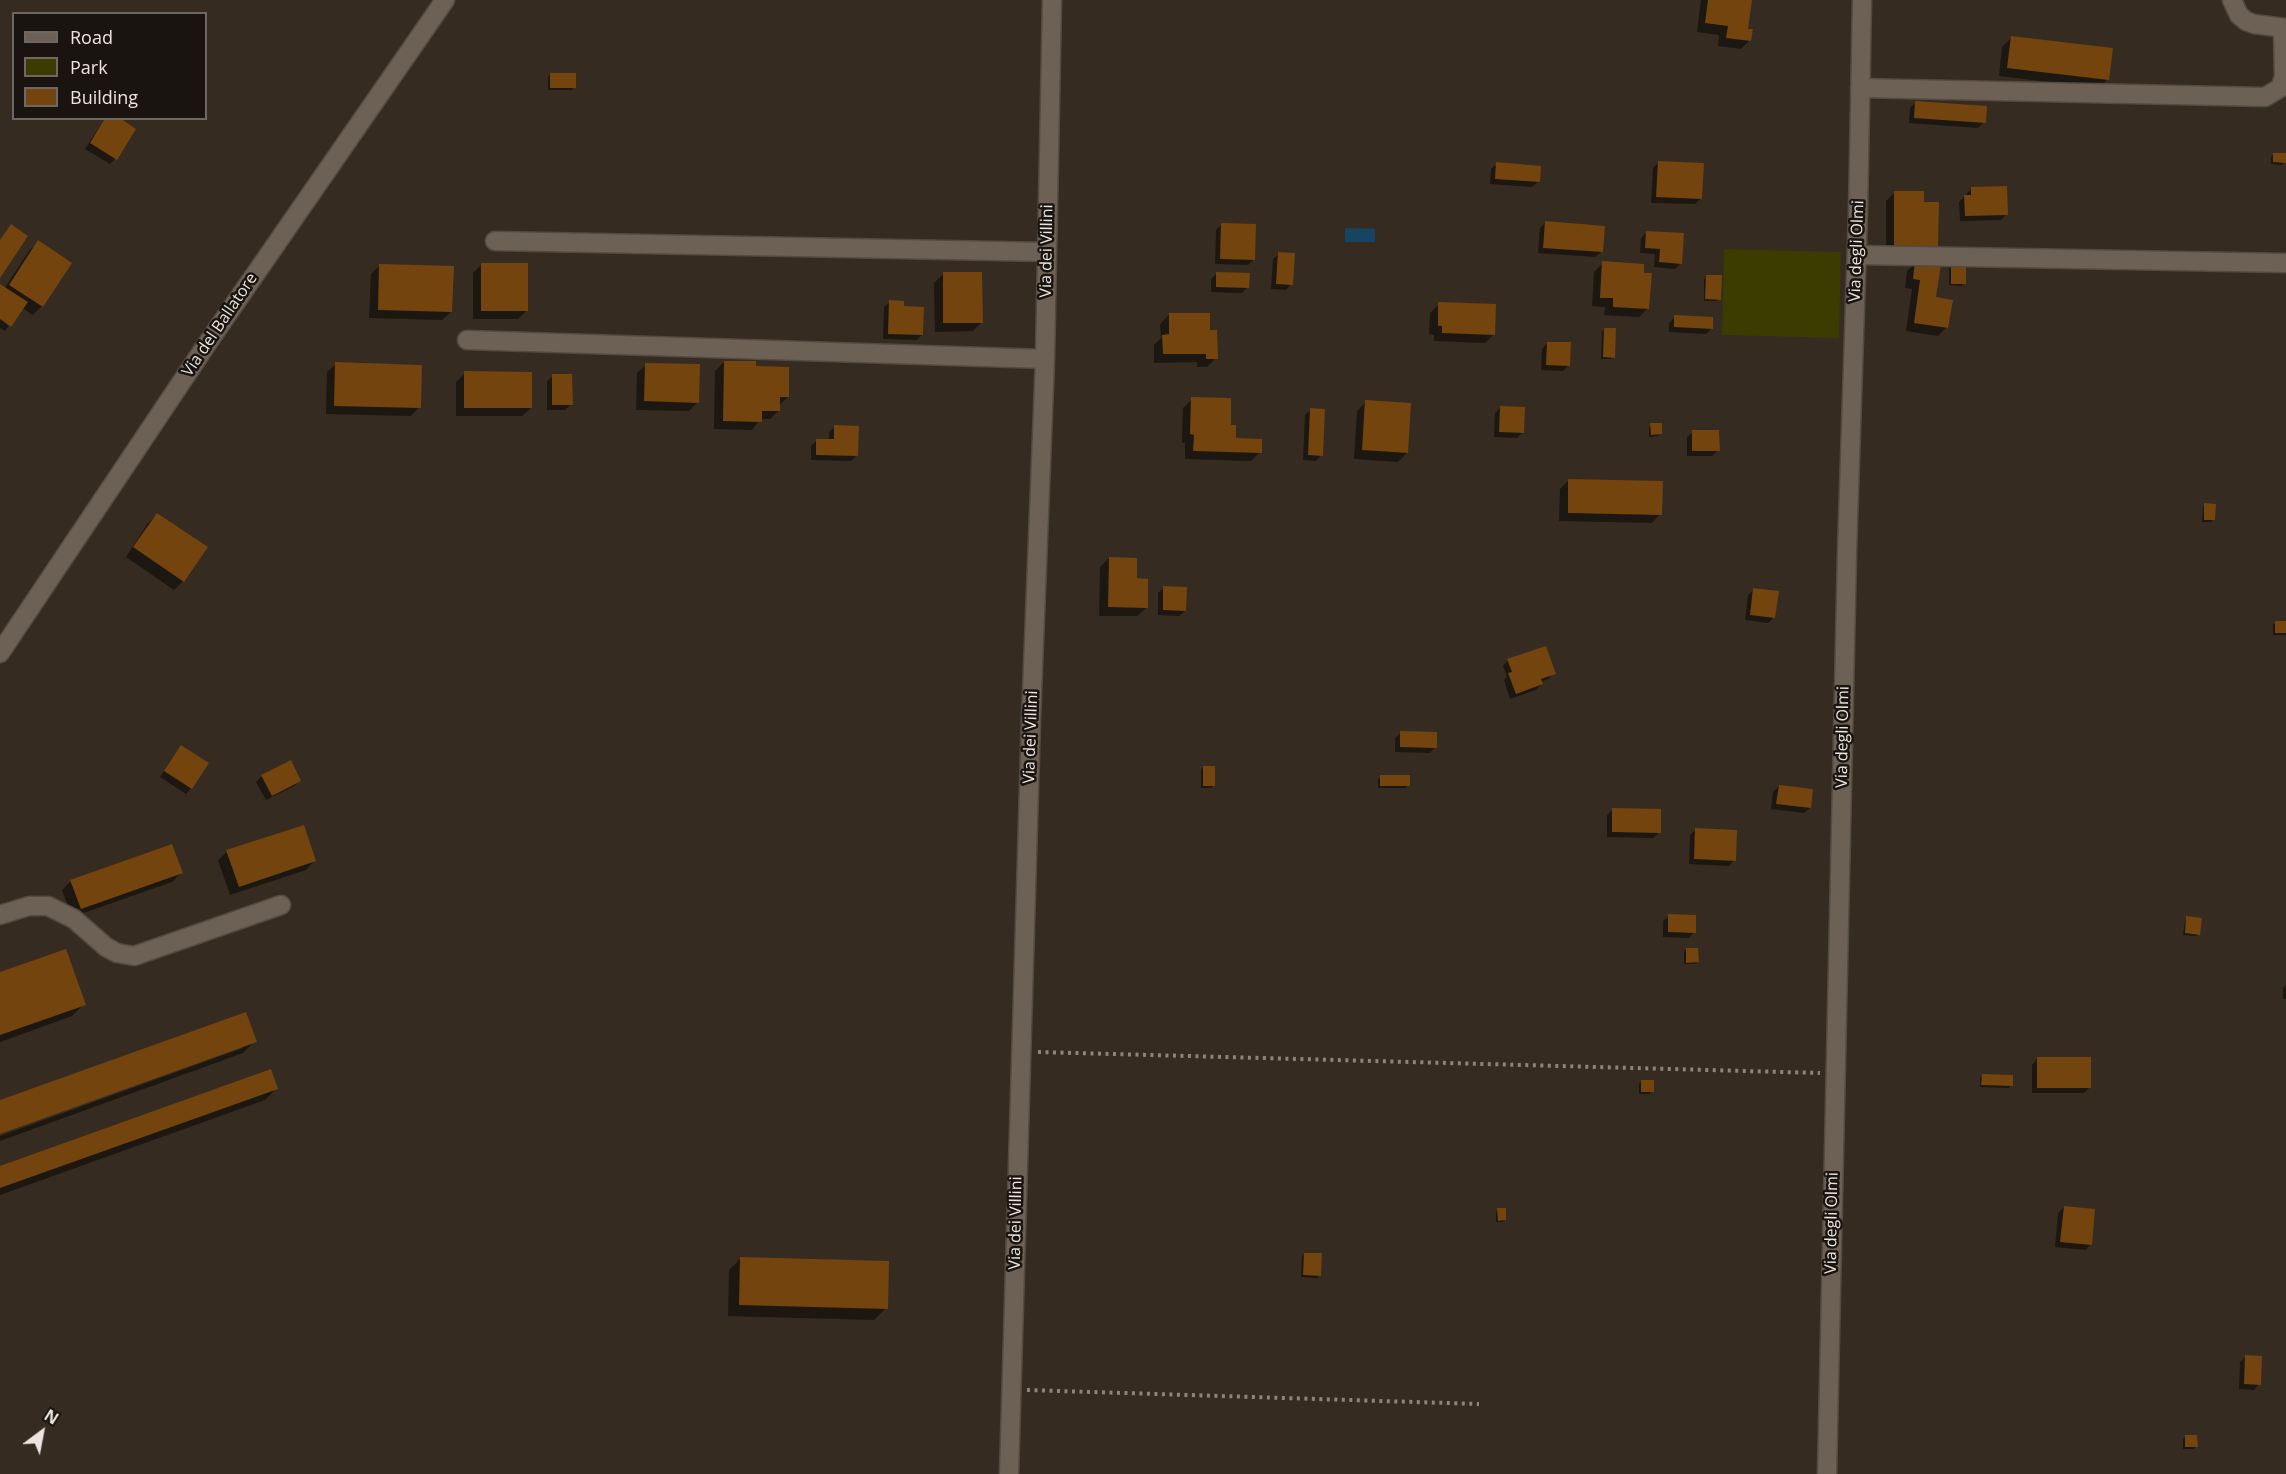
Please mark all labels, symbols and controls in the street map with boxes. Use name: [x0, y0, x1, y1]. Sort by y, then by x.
legend: [12, 12, 207, 120]
text: Road: [70, 25, 113, 49]
text: Park: [70, 55, 108, 79]
text: Building: [70, 85, 138, 109]
street label: Via degli Olmi: [1846, 200, 1868, 302]
street label: Via dei Villini: [1037, 204, 1057, 298]
street label: Via del Ballatore: [178, 270, 262, 380]
street label: Via degli Olmi: [1833, 686, 1853, 788]
street label: Via dei Villini: [1020, 690, 1042, 784]
street label: Via degli Olmi: [1822, 1172, 1842, 1274]
street label: Via dei Villini: [1006, 1176, 1026, 1270]
north arrow: [12, 1402, 72, 1462]
text: N: [40, 1404, 63, 1430]

